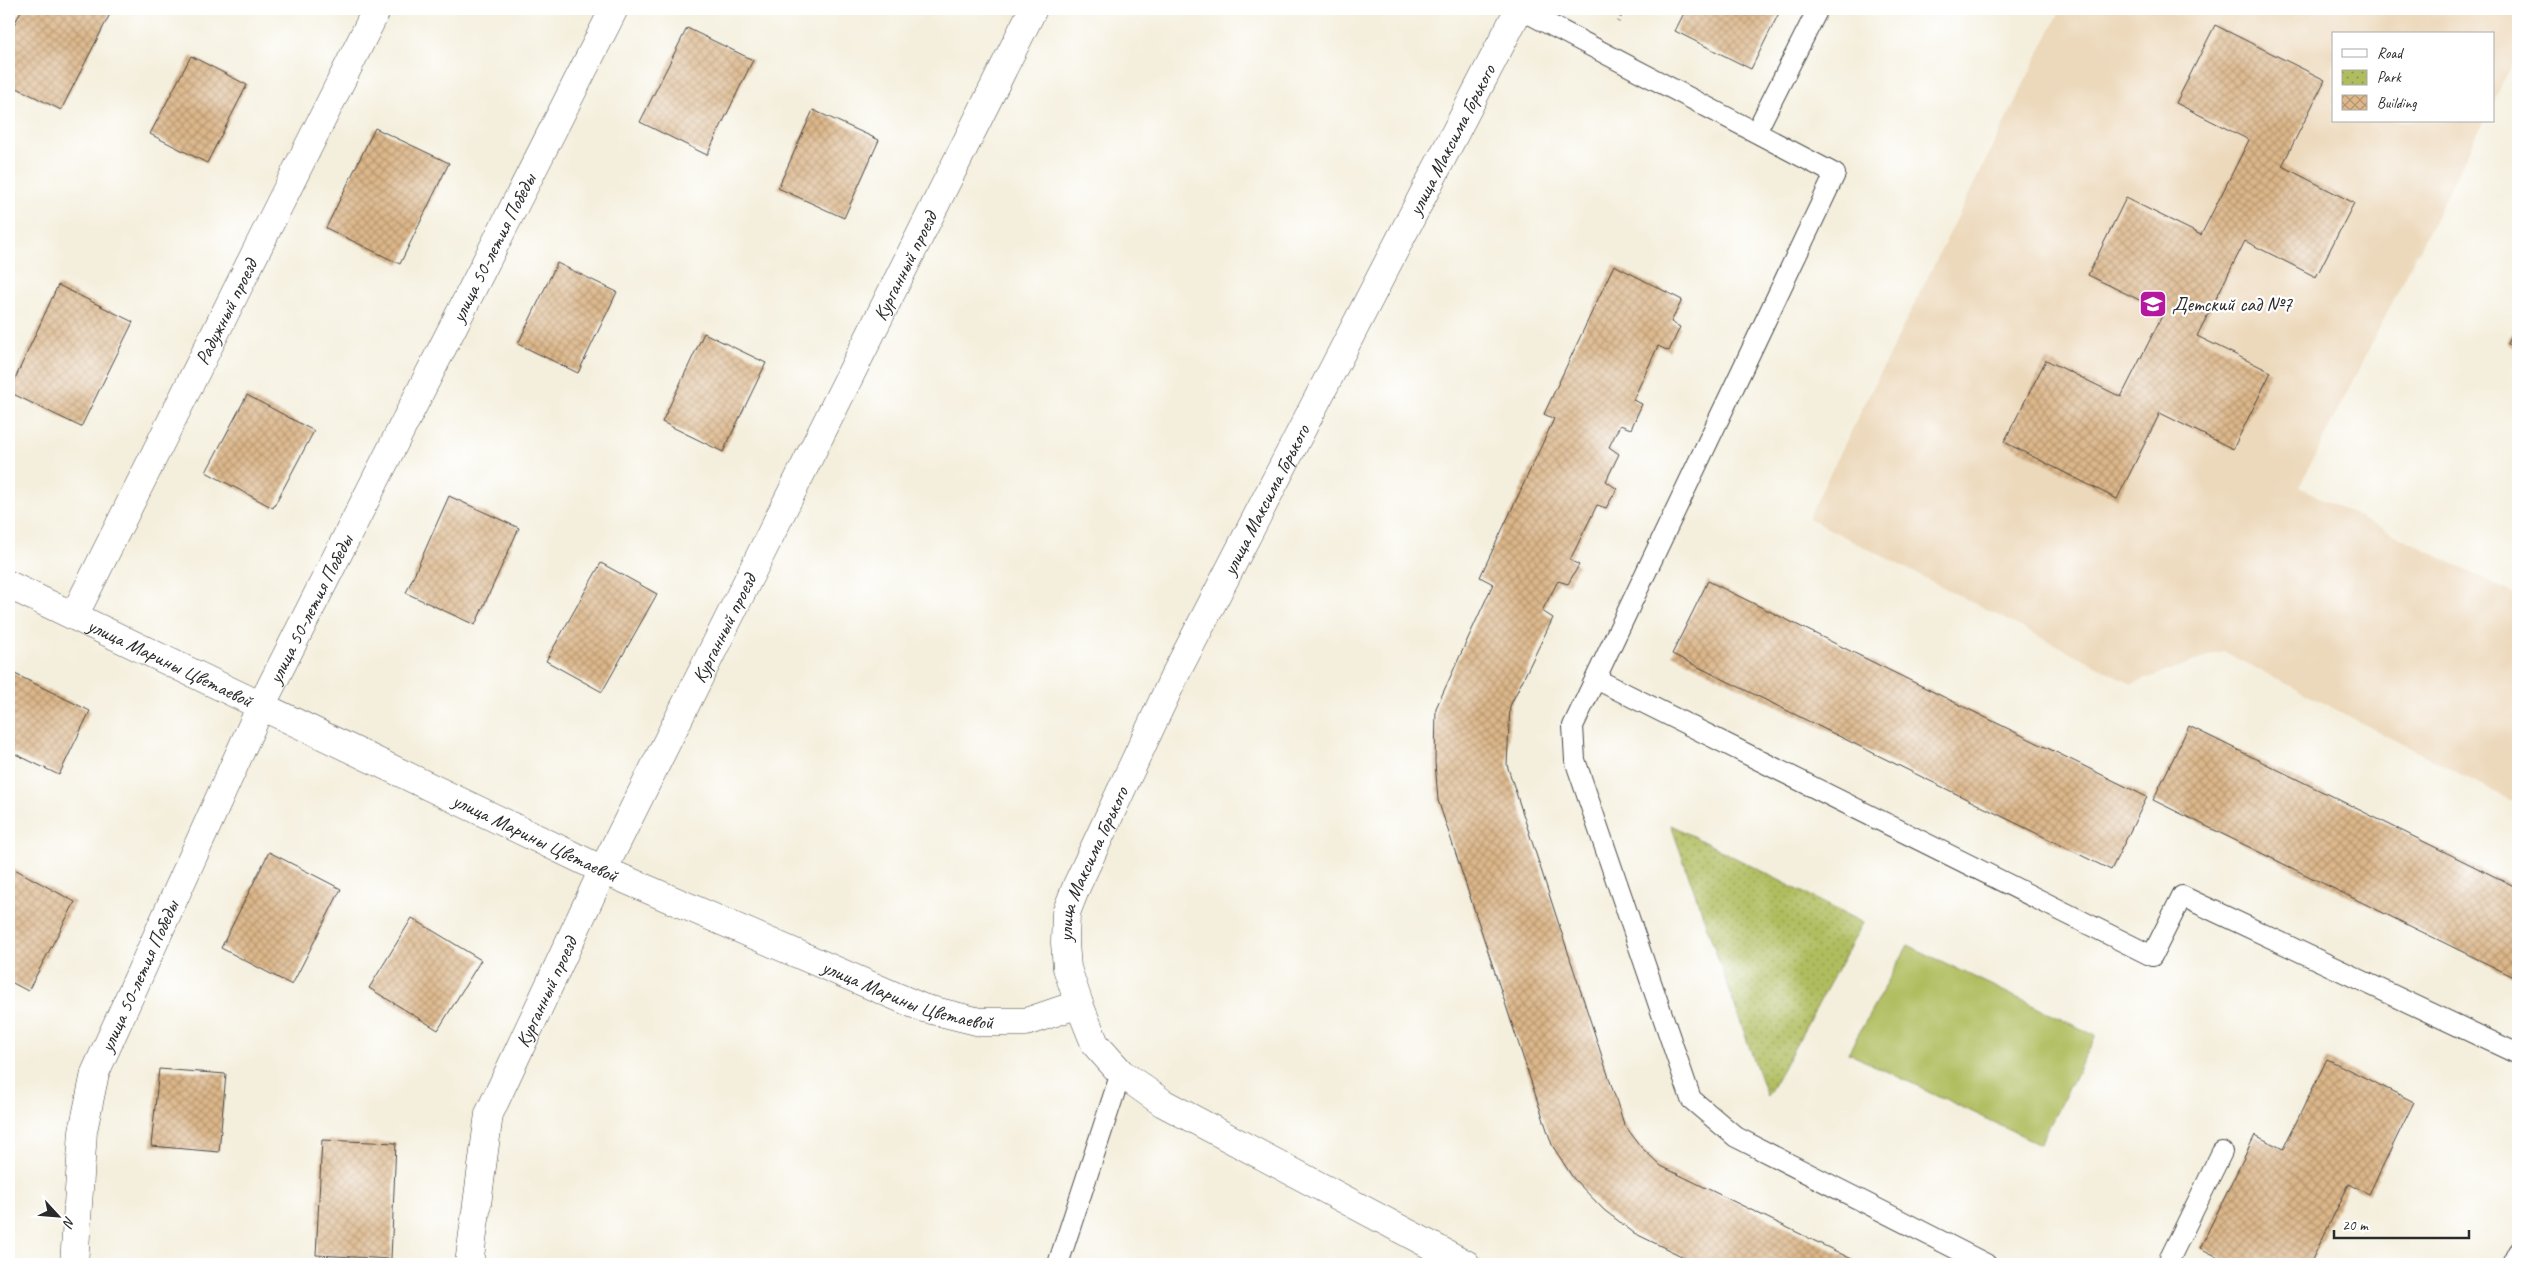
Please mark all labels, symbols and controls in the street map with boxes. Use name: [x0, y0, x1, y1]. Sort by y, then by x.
legend: [2332, 32, 2494, 122]
text: Road: [2377, 44, 2404, 63]
street label: улица Максима Горького: [1402, 60, 1501, 220]
text: Park: [2377, 68, 2402, 87]
text: Building: [2377, 94, 2417, 113]
street label: улица 50-летия Победы: [445, 168, 542, 327]
street label: Курганный проезд: [867, 206, 944, 325]
street label: Радужный проезд: [189, 253, 264, 369]
school or university icon: Детский сад №7: [2138, 289, 2168, 319]
place label: Детский сад №7: [2172, 292, 2293, 317]
street label: улица Максима Горького: [1216, 420, 1316, 580]
street label: улица 50-летия Победы: [262, 529, 359, 689]
street label: Курганный проезд: [687, 568, 763, 687]
street label: улица Марины Цветаевой: [83, 612, 258, 714]
street label: улица Максима Горького: [1053, 782, 1134, 943]
street label: улица Марины Цветаевой: [448, 787, 623, 889]
street label: улица 50-летия Победы: [94, 895, 185, 1057]
street label: Курганный проезд: [510, 931, 584, 1051]
street label: улица Марины Цветаевой: [817, 954, 995, 1035]
north arrow: [32, 1190, 82, 1240]
scale bar: [2334, 1208, 2470, 1240]
text: N: [59, 1214, 79, 1231]
text: 20 m: [2342, 1216, 2369, 1235]

